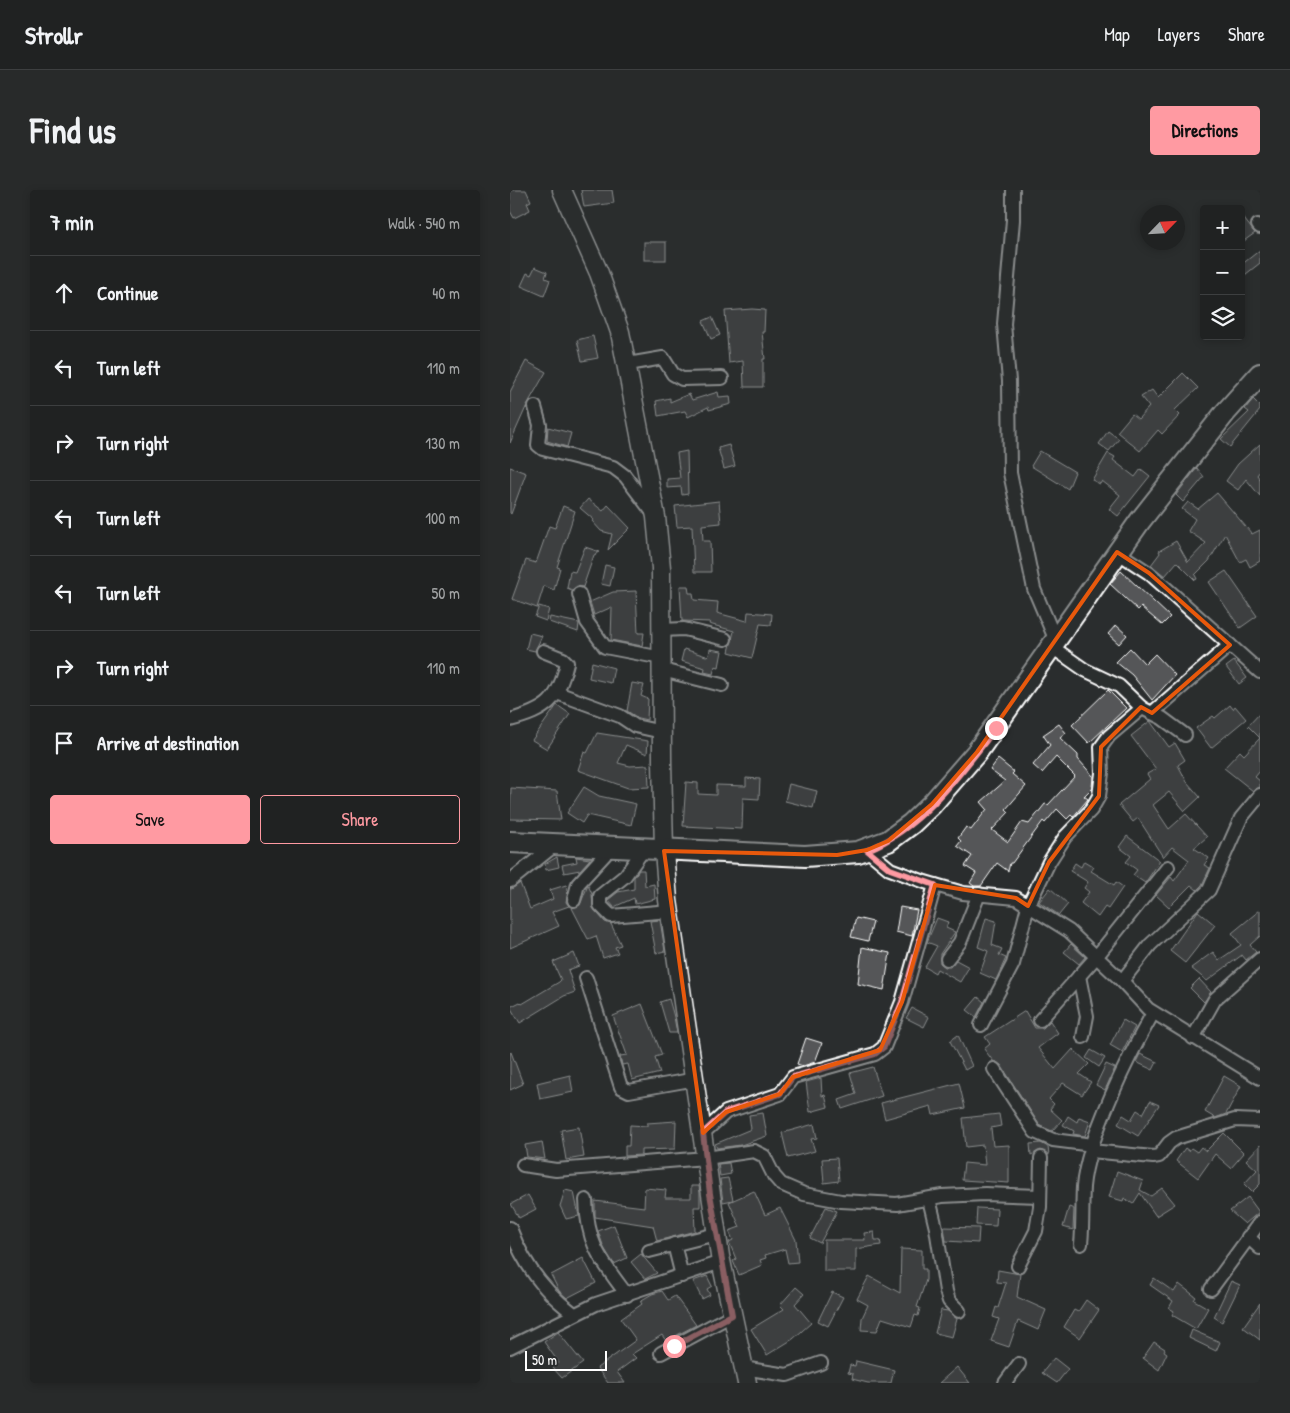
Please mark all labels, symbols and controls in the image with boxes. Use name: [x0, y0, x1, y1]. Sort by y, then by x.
text: Strollr: [25, 19, 83, 51]
text: Map: [1104, 22, 1130, 47]
text: Layers: [1158, 22, 1200, 47]
text: Share: [1228, 22, 1265, 47]
button: Directions: [1150, 106, 1260, 155]
text: Find us: [30, 107, 116, 154]
north arrow: [1140, 205, 1185, 250]
map controls: [1200, 205, 1245, 340]
button: +: [1200, 205, 1245, 250]
text: 7 min: [50, 208, 94, 237]
text: Walk · 540 m: [388, 212, 460, 234]
button: −: [1200, 250, 1245, 295]
icon: ahead: [50, 279, 78, 307]
text: Continue: [97, 280, 158, 306]
text: 40 m: [432, 282, 460, 304]
button: layers: [1200, 295, 1245, 340]
icon: left: [50, 354, 78, 382]
text: Turn left: [97, 355, 160, 381]
text: 110 m: [427, 357, 460, 379]
icon: right: [50, 429, 78, 457]
text: Turn right: [97, 430, 168, 456]
text: 130 m: [425, 432, 460, 454]
icon: left: [50, 504, 78, 532]
text: Turn left: [97, 505, 160, 531]
text: 100 m: [425, 507, 460, 529]
icon: left: [50, 579, 78, 607]
text: Turn left: [97, 580, 160, 606]
text: 50 m: [432, 582, 460, 604]
icon: right: [50, 654, 78, 682]
text: Turn right: [97, 655, 168, 681]
text: 110 m: [427, 657, 460, 679]
route end: [985, 717, 1008, 740]
icon: arrive: [50, 729, 78, 757]
text: Arrive at destination: [97, 730, 239, 756]
button: Save: [50, 795, 250, 844]
button: Share: [260, 795, 460, 844]
route start: [663, 1335, 686, 1358]
scale bar: [525, 1348, 608, 1371]
text: 50 m: [532, 1350, 557, 1369]

